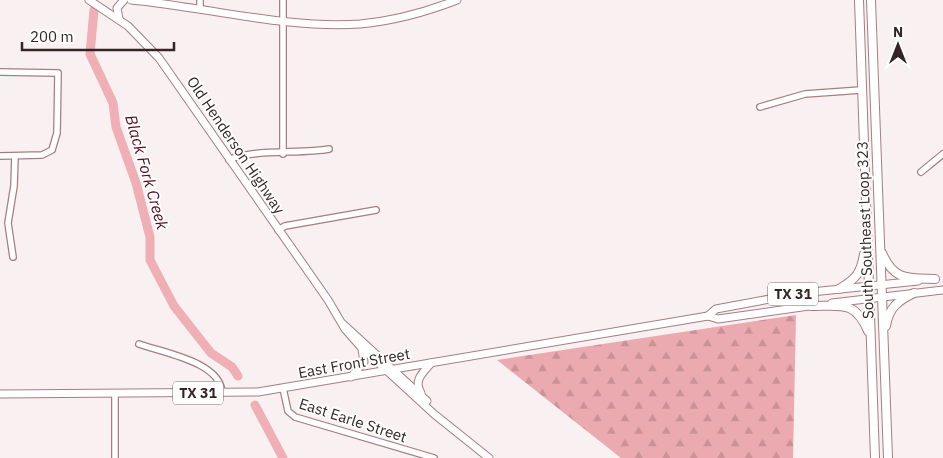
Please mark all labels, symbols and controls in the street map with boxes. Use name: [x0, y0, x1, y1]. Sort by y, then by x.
scale bar: [22, 20, 175, 52]
north arrow: [873, 20, 923, 70]
text: N: [893, 23, 903, 41]
text: 200 m: [30, 27, 74, 46]
street label: Old Henderson Highway: [183, 73, 289, 218]
water label: Black Fork Creek: [121, 112, 173, 232]
street label: South Southeast Loop 323: [852, 141, 878, 319]
road number: TX 31: [768, 282, 818, 306]
street label: East Front Street: [297, 344, 411, 382]
road number: TX 31: [173, 382, 223, 404]
street label: East Earle Street: [297, 394, 409, 446]

